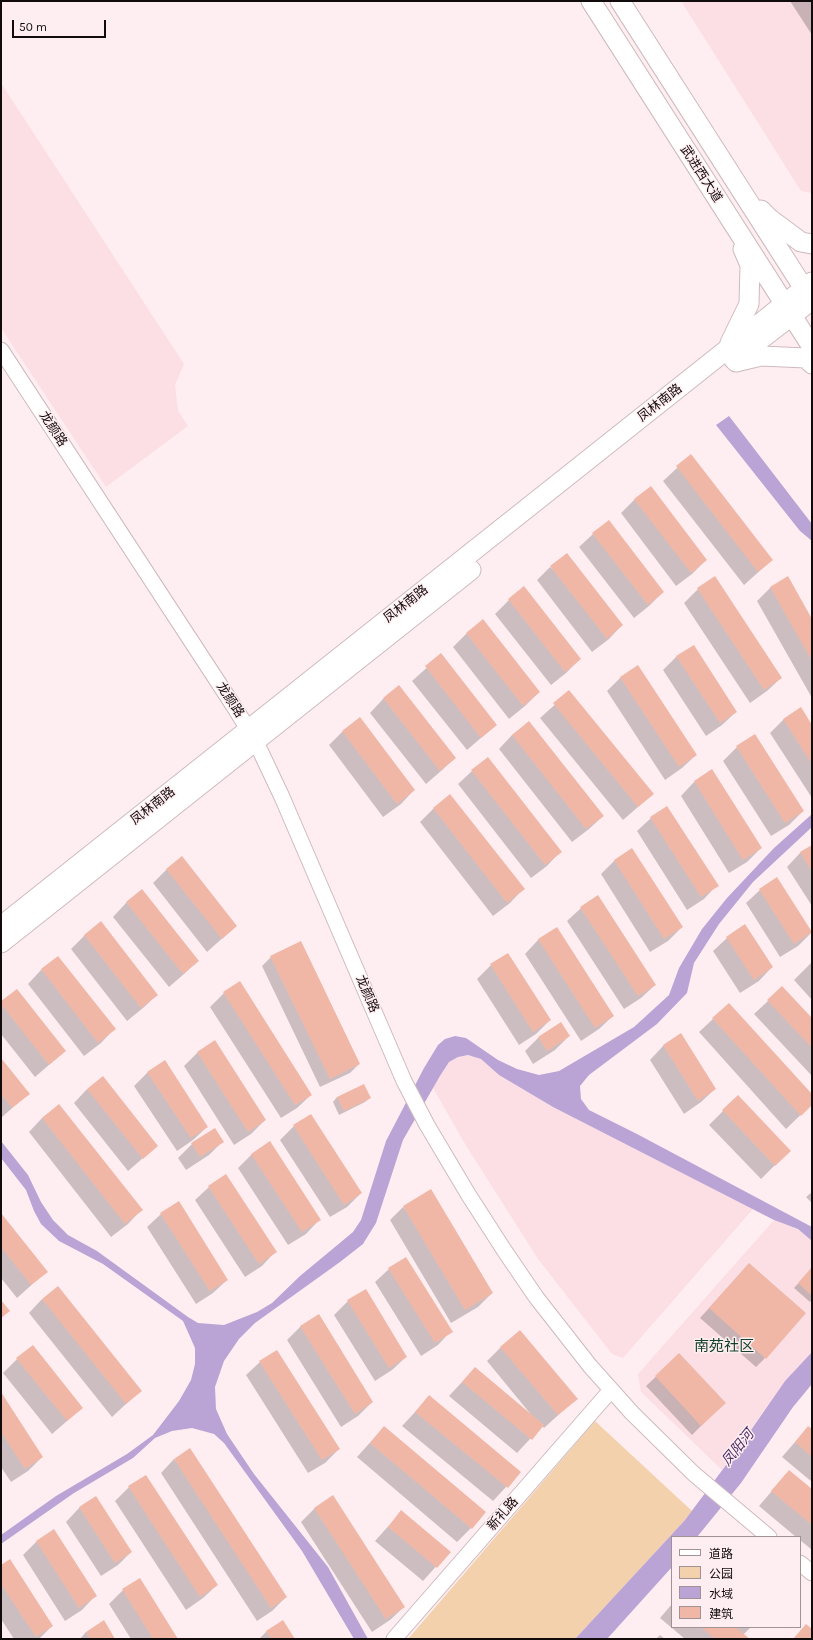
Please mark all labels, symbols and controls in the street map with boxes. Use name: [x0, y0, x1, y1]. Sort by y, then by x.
scale bar: [14, 12, 108, 38]
text: 50 m: [19, 20, 47, 34]
street label: 武进西大道: [677, 142, 725, 206]
street label: 凤林南路: [635, 381, 685, 425]
street label: 龙颜路: [36, 408, 70, 450]
street label: 凤林南路: [381, 582, 431, 626]
street label: 龙颜路: [213, 679, 247, 721]
street label: 凤林南路: [128, 784, 178, 828]
street label: 龙颜路: [352, 973, 382, 1015]
district label: 南苑社区: [694, 1338, 754, 1356]
water label: 凤阳河: [718, 1426, 758, 1470]
street label: 新礼路: [484, 1494, 522, 1534]
legend: [671, 1536, 801, 1628]
text: 道路: [709, 1547, 733, 1561]
text: 公园: [709, 1567, 733, 1581]
text: 水域: [709, 1587, 733, 1601]
text: 建筑: [709, 1607, 733, 1621]

